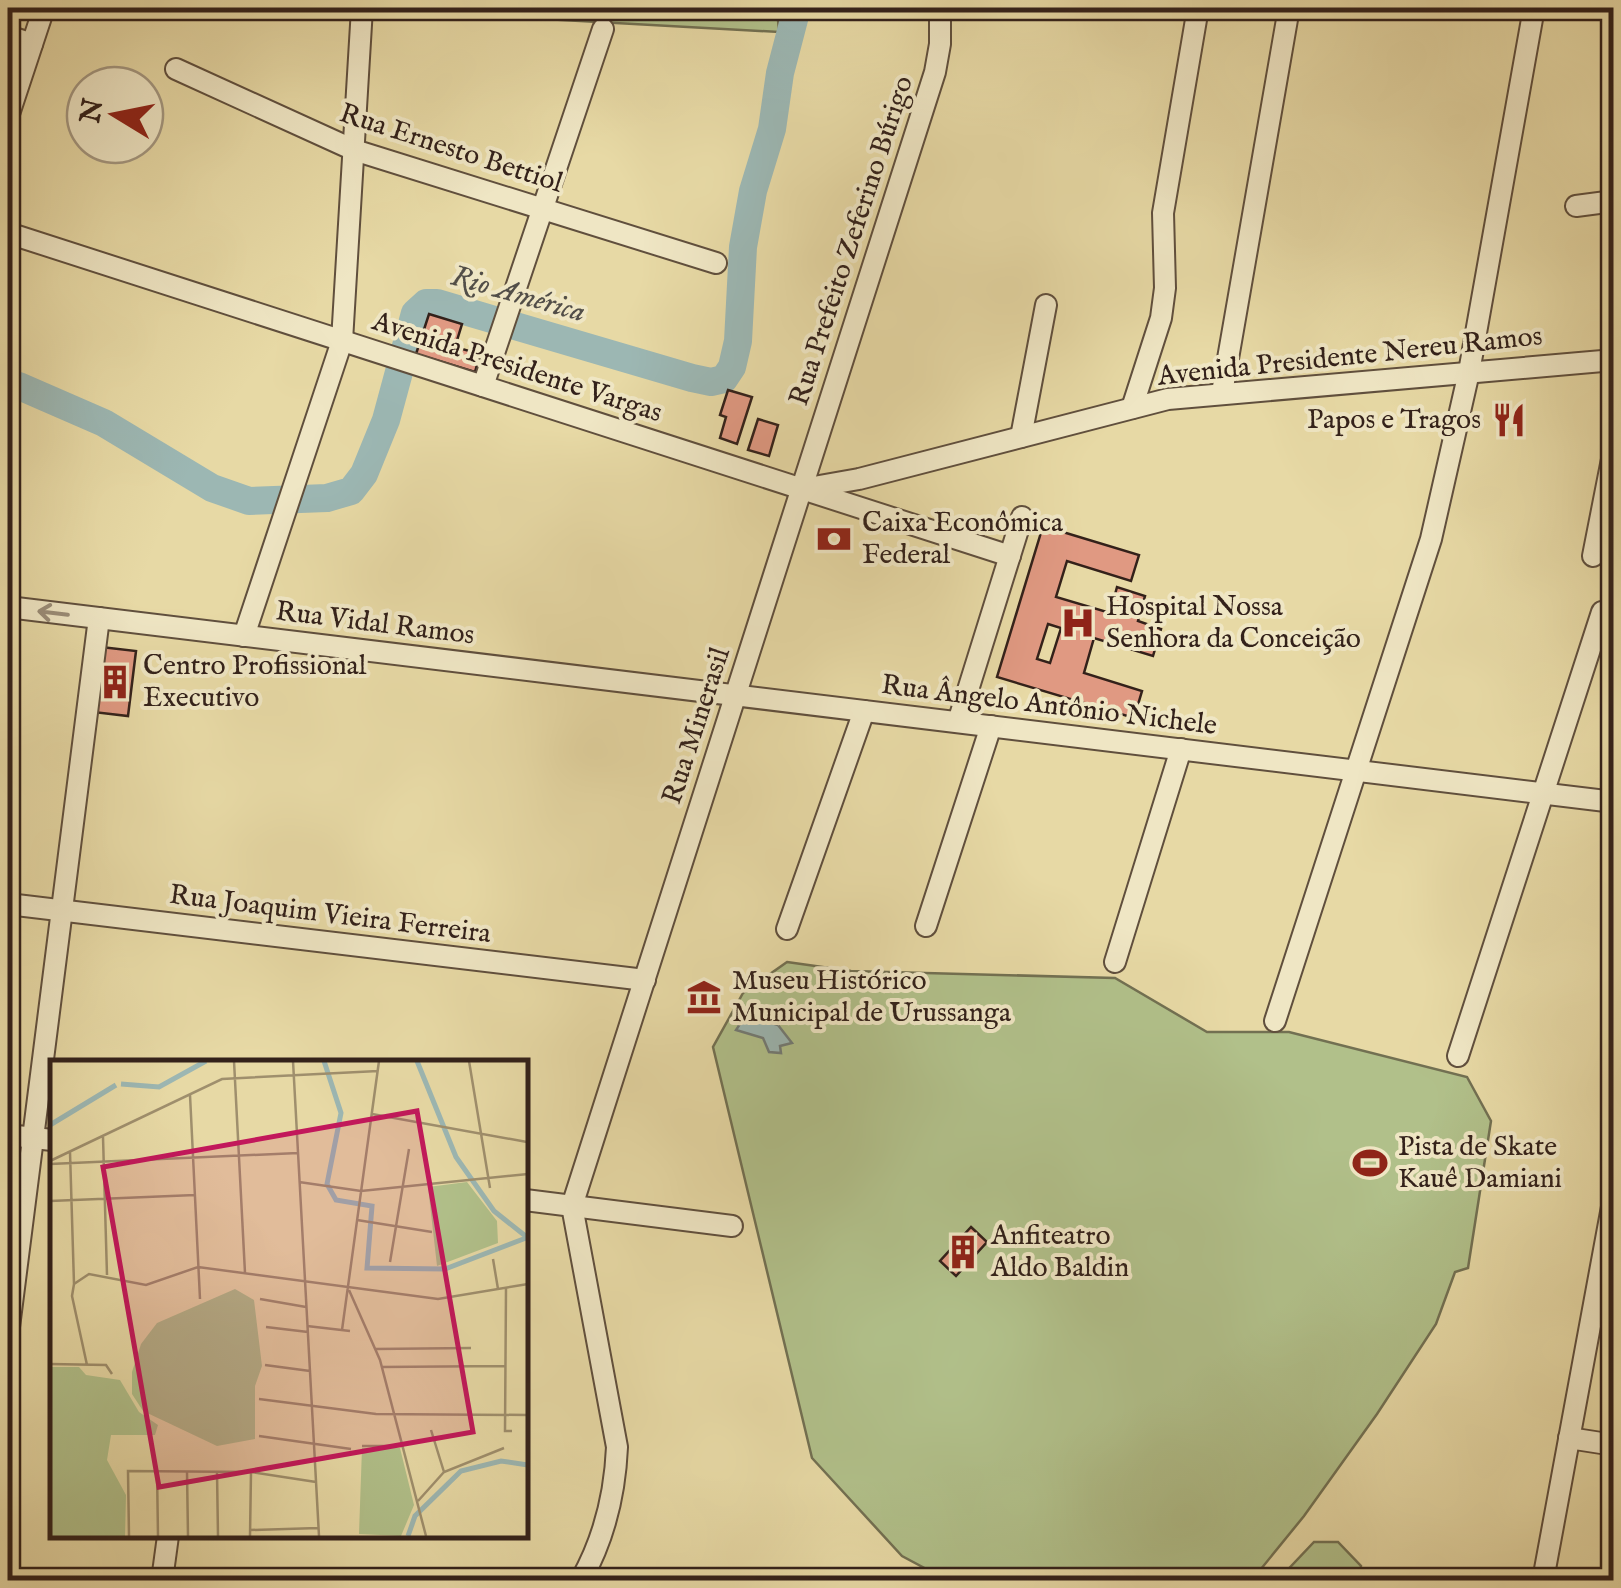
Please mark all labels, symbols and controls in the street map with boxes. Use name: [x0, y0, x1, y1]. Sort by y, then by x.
north arrow: [65, 65, 165, 165]
street label: Rua Prefeito Zeferino Búrigo: [782, 72, 922, 410]
text: N: [73, 96, 112, 127]
street label: Rua Ernesto Bettiol: [335, 96, 567, 202]
water label: Rio América: [446, 258, 590, 332]
street label: Avenida Presidente Vargas: [367, 304, 666, 431]
street label: Avenida Presidente Nereu Ramos: [1155, 319, 1544, 395]
restaurant icon: Papos e Tragos: [1490, 401, 1528, 439]
place label: Papos e Tragos: [1307, 403, 1481, 438]
place label: Caixa Econômica Federal: [862, 506, 1064, 573]
bank icon: Caixa Econômica Federal: [815, 520, 853, 558]
place label: Hospital Nossa Senhora da Conceição: [1106, 590, 1361, 657]
street label: Rua Vidal Ramos: [274, 594, 476, 654]
one-way arrow: [38, 603, 70, 622]
hospital icon: Hospital Nossa Senhora da Conceição: [1059, 604, 1097, 642]
street label: Rua Minerasil: [655, 643, 739, 809]
place label: Centro Profissional Executivo: [143, 649, 367, 716]
building icon: Centro Profissional Executivo: [96, 663, 134, 701]
street label: Rua Ângelo Antônio Nichele: [879, 667, 1219, 744]
street label: Rua Joaquim Vieira Ferreira: [167, 878, 494, 952]
place label: Museu Histórico Municipal de Urussanga: [732, 964, 1012, 1031]
museum icon: Museu Histórico Municipal de Urussanga: [685, 978, 723, 1016]
inset map: [50, 1060, 528, 1538]
place label: Pista de Skate Kauê Damiani: [1398, 1130, 1562, 1197]
sports icon: Pista de Skate Kauê Damiani: [1351, 1144, 1389, 1182]
place label: Anfiteatro Aldo Baldin: [990, 1219, 1129, 1286]
building icon: Anfiteatro Aldo Baldin: [944, 1233, 982, 1271]

